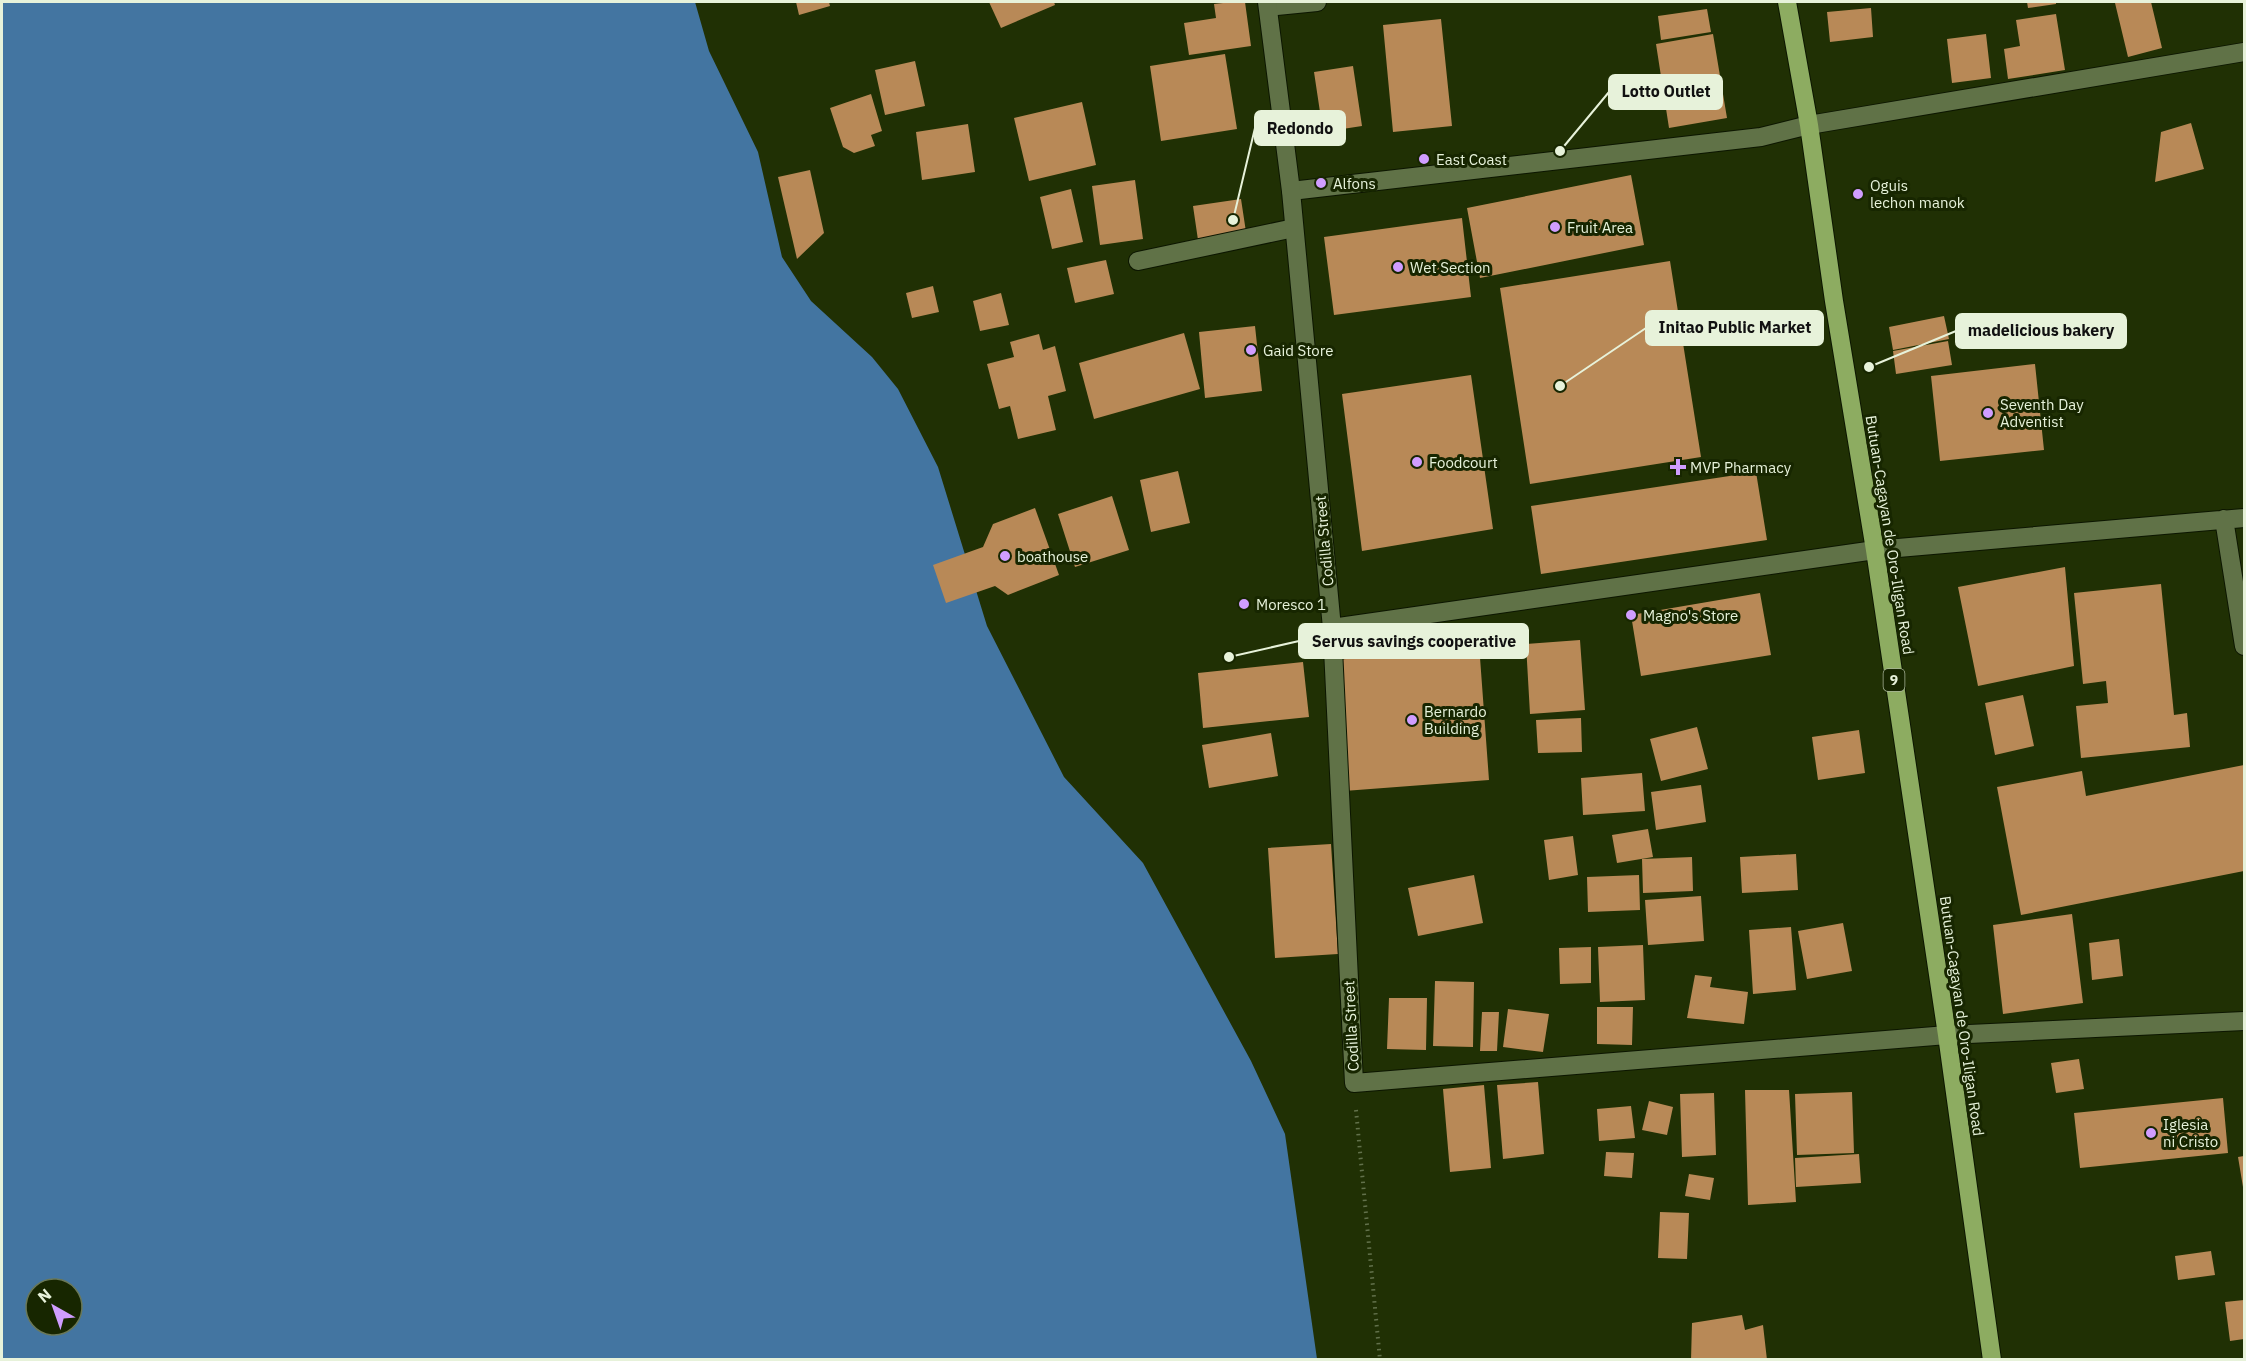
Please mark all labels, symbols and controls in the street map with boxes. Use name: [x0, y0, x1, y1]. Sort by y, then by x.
callout: Lotto Outlet: [1609, 75, 1722, 109]
text: Lotto Outlet: [1621, 81, 1711, 101]
callout: Redondo: [1255, 111, 1345, 145]
text: Redondo: [1267, 118, 1333, 138]
place label: East Coast: [1436, 150, 1507, 169]
marker: East Coast: [1417, 152, 1431, 166]
place label: Alfons: [1333, 174, 1376, 193]
marker: Alfons: [1314, 176, 1328, 190]
place label: Oguis lechon manok: [1870, 176, 1965, 212]
marker: Oguis lechon manok: [1851, 187, 1865, 201]
place label: Fruit Area: [1567, 218, 1633, 237]
marker: Fruit Area: [1548, 220, 1562, 234]
place label: Wet Section: [1410, 258, 1491, 277]
marker: Wet Section: [1391, 260, 1405, 274]
callout: Initao Public Market: [1646, 311, 1823, 345]
callout: madelicious bakery: [1956, 314, 2126, 348]
text: Initao Public Market: [1659, 317, 1811, 337]
text: madelicious bakery: [1968, 320, 2115, 340]
place label: Gaid Store: [1263, 341, 1333, 360]
marker: Gaid Store: [1244, 343, 1258, 357]
place label: Seventh Day Adventist: [2000, 395, 2084, 431]
marker: Seventh Day Adventist: [1981, 406, 1995, 420]
street label: Butuan-Cagayan de Oro-Iligan Road: [1862, 414, 1918, 656]
place label: Foodcourt: [1429, 453, 1498, 472]
marker: Foodcourt: [1410, 455, 1424, 469]
place label: MVP Pharmacy: [1690, 458, 1792, 477]
marker: MVP Pharmacy: [1671, 460, 1685, 474]
street label: Codilla Street: [1311, 495, 1337, 587]
place label: boathouse: [1017, 547, 1088, 566]
marker: boathouse: [998, 549, 1012, 563]
place label: Moresco 1: [1256, 595, 1326, 614]
marker: Moresco 1: [1237, 597, 1251, 611]
place label: Magno's Store: [1643, 606, 1738, 625]
marker: Magno's Store: [1624, 608, 1638, 622]
callout: Servus savings cooperative: [1299, 624, 1528, 658]
text: Servus savings cooperative: [1312, 631, 1516, 651]
road number: 9: [1884, 669, 1904, 691]
place label: Bernardo Building: [1424, 702, 1487, 738]
marker: Bernardo Building: [1405, 713, 1419, 727]
street label: Butuan-Cagayan de Oro-Iligan Road: [1936, 895, 1988, 1137]
street label: Codilla Street: [1339, 980, 1363, 1072]
place label: Iglesia ni Cristo: [2163, 1115, 2218, 1151]
marker: Iglesia ni Cristo: [2144, 1126, 2158, 1140]
north arrow: [24, 1277, 84, 1337]
text: N: [33, 1284, 55, 1307]

